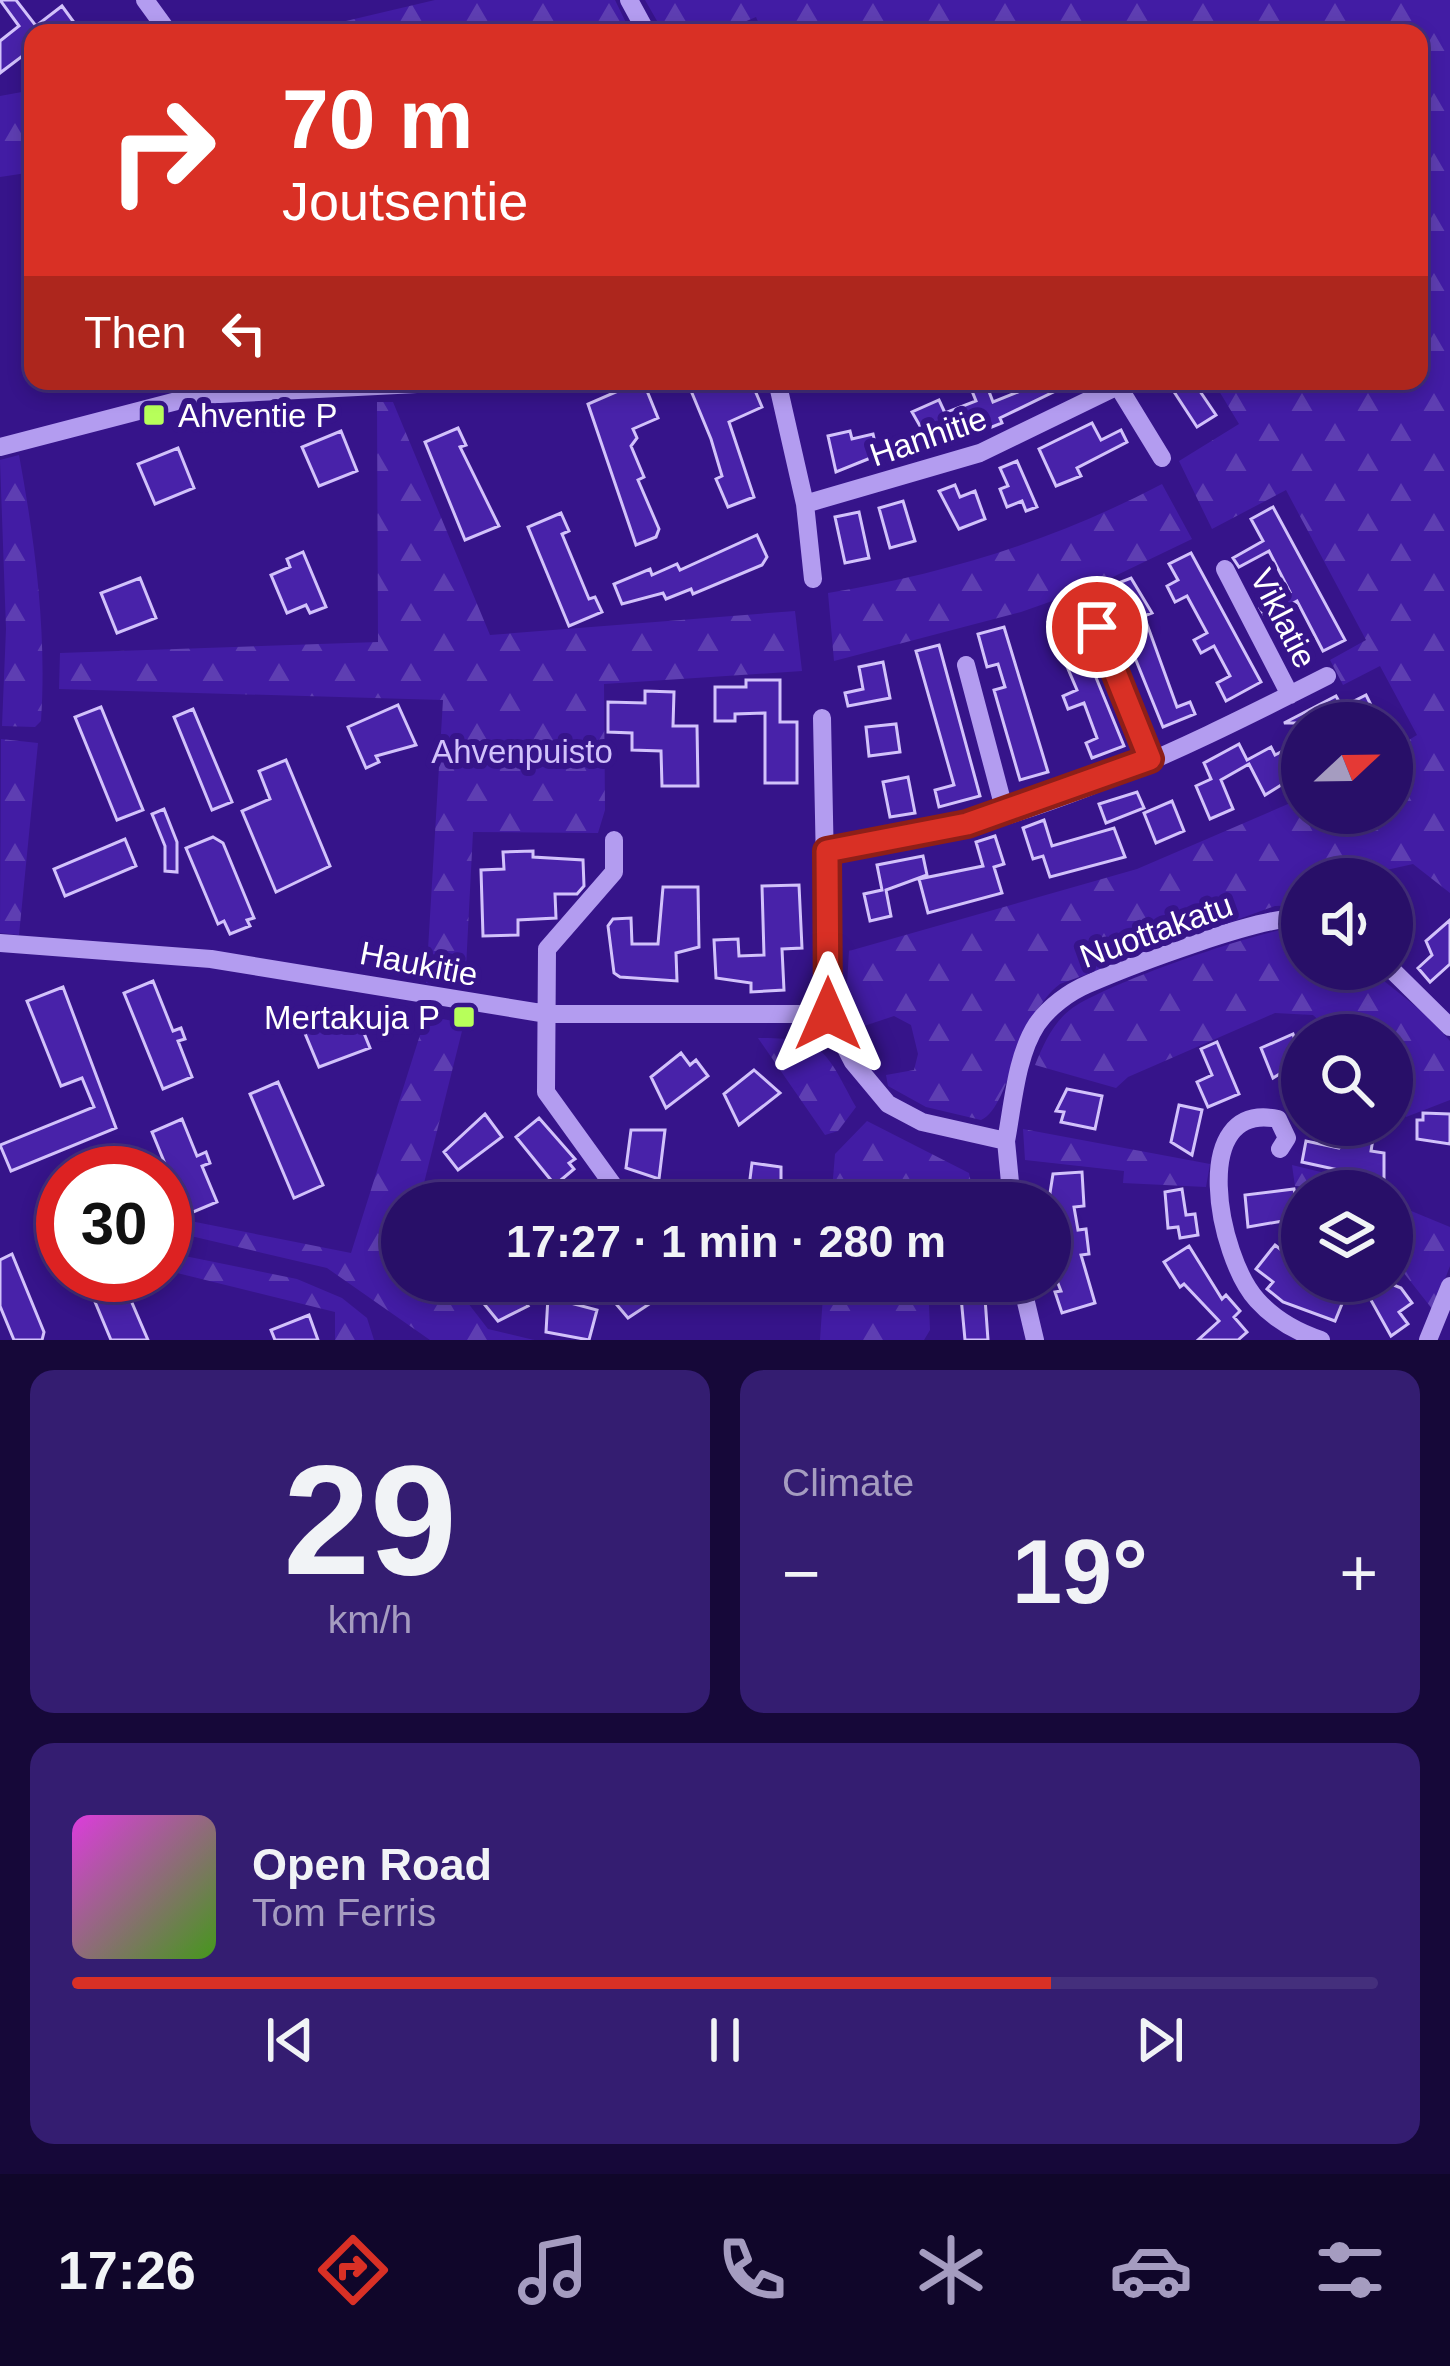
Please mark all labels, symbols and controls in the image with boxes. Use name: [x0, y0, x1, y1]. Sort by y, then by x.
icon: right: [84, 72, 240, 228]
text: 70 m: [282, 72, 473, 166]
text: Joutsentie: [282, 171, 528, 231]
icon: left: [211, 300, 277, 366]
text: Then: [84, 307, 187, 358]
place label: Ahventie P: [178, 397, 338, 434]
street label: Hanhitie: [865, 399, 991, 474]
marker: Ahventie P: [141, 402, 167, 428]
street label: Viklatie: [1243, 563, 1324, 674]
pin: [1046, 576, 1148, 678]
icon: arrive: [1064, 594, 1130, 660]
north arrow: [1281, 702, 1413, 834]
map controls: [1281, 702, 1413, 1302]
park label: Ahvenpuisto: [431, 733, 613, 770]
button: sound: [1281, 858, 1413, 990]
street label: Nuottakatu: [1075, 886, 1237, 975]
street label: Haukitie: [357, 934, 481, 993]
position arrow: [765, 951, 891, 1077]
place label: Mertakuja P: [264, 999, 440, 1036]
marker: Mertakuja P: [451, 1004, 477, 1030]
button: search: [1281, 1014, 1413, 1146]
speed limit sign: 30: [36, 1146, 192, 1302]
button: layers: [1281, 1170, 1413, 1302]
text: 17:27 · 1 min · 280 m: [506, 1216, 946, 1267]
text: 29: [283, 1433, 457, 1607]
text: Climate: [782, 1461, 914, 1504]
text: 19°: [1012, 1522, 1148, 1622]
text: −: [782, 1536, 821, 1610]
text: +: [1339, 1536, 1378, 1610]
text: km/h: [328, 1598, 412, 1641]
text: Open Road: [252, 1839, 492, 1890]
text: Tom Ferris: [252, 1891, 436, 1934]
icon: previous: [257, 2007, 323, 2073]
icon: pause: [692, 2007, 758, 2073]
icon: next: [1127, 2007, 1193, 2073]
icon: directions: [311, 2228, 395, 2312]
icon: music: [511, 2228, 595, 2312]
icon: phone: [710, 2228, 794, 2312]
icon: climate: [909, 2228, 993, 2312]
icon: car: [1109, 2228, 1193, 2312]
icon: filters: [1308, 2228, 1392, 2312]
text: 17:26: [58, 2240, 196, 2300]

